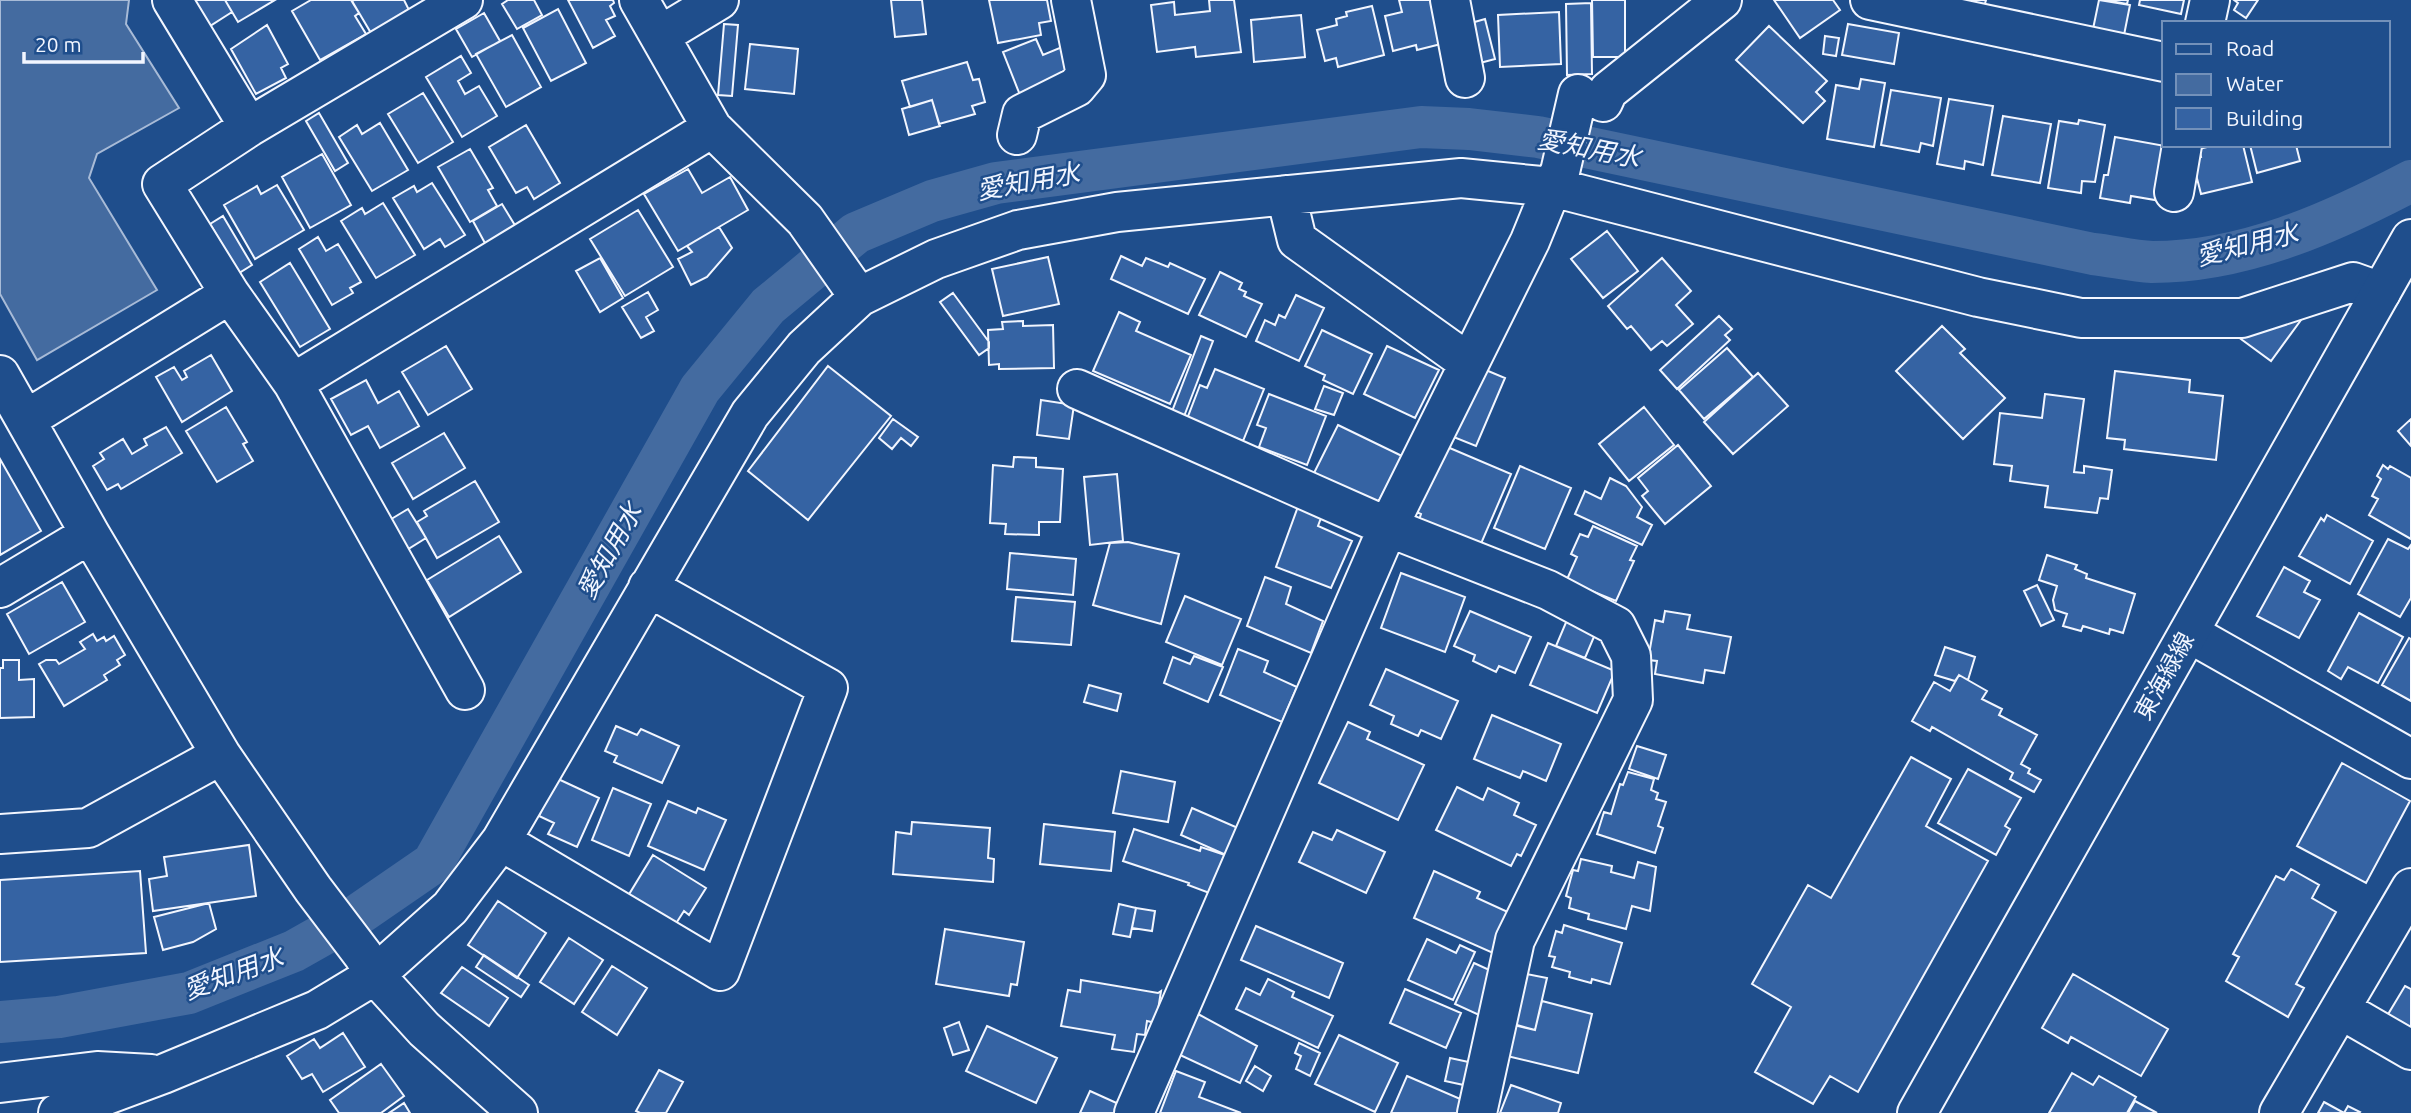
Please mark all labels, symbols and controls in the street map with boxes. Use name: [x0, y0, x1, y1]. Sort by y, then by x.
scale bar: [24, 21, 144, 65]
legend: [2162, 21, 2390, 147]
text: 20 m: [35, 32, 82, 56]
text: Road: [2226, 36, 2274, 60]
text: Water: [2226, 71, 2284, 95]
text: Building: [2226, 106, 2303, 130]
water label: 愛知用水: [1535, 124, 1646, 173]
water label: 愛知用水: [974, 157, 1085, 204]
water label: 愛知用水: [2193, 217, 2304, 271]
water label: 愛知用水: [571, 496, 648, 604]
street label: 東海緑線: [2129, 627, 2199, 725]
water label: 愛知用水: [179, 941, 290, 1004]

